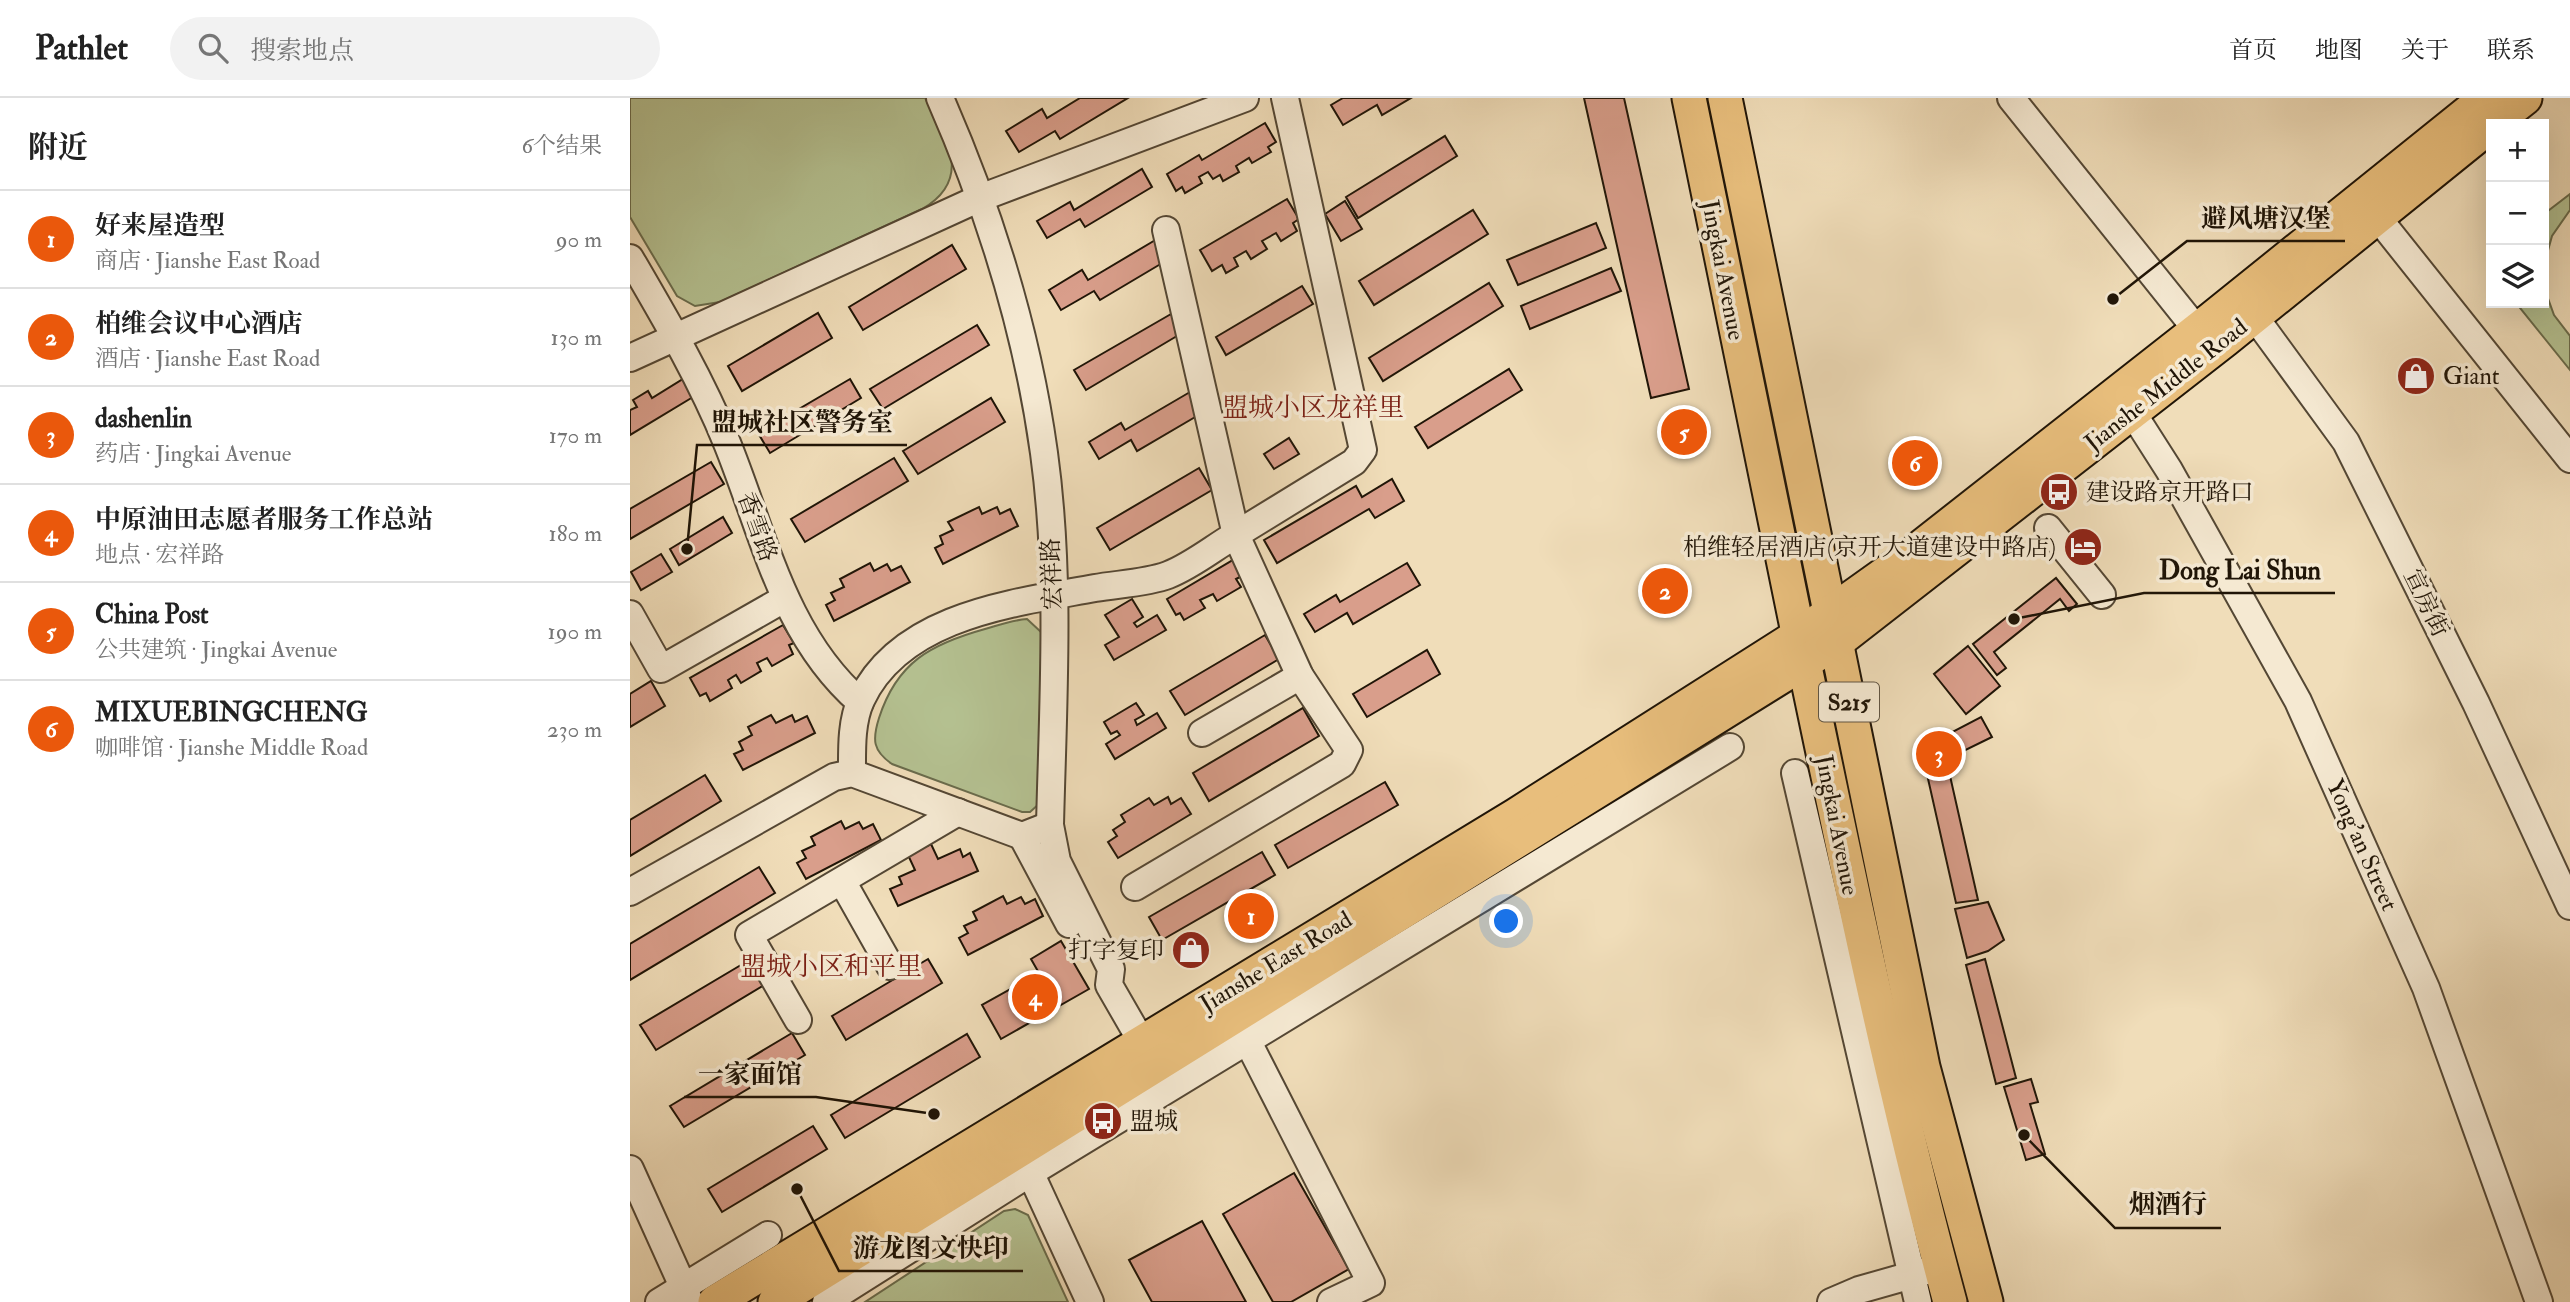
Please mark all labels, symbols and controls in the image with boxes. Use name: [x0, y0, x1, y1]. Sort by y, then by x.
search box: [170, 17, 660, 80]
text: Pathlet: [35, 28, 128, 69]
icon: search: [194, 29, 232, 67]
text: 搜索地点: [250, 35, 354, 67]
text: 首页: [2229, 35, 2277, 66]
text: 地图: [2315, 35, 2363, 66]
text: 关于: [2401, 35, 2449, 66]
text: 联系: [2487, 35, 2535, 66]
map controls: [2486, 119, 2549, 308]
button: +: [2486, 119, 2549, 182]
text: 附近: [28, 129, 88, 166]
text: 6个结果: [521, 131, 602, 160]
button: −: [2486, 182, 2549, 245]
callout: 避风塘汉堡: [2187, 194, 2345, 241]
street label: Jingkai Avenue: [1694, 196, 1752, 343]
text: 避风塘汉堡: [2201, 203, 2331, 235]
text: 好来屋造型: [95, 210, 225, 242]
text: 1: [47, 225, 55, 254]
text: 90 m: [556, 225, 602, 254]
button: layers: [2486, 245, 2549, 308]
text: 商店 · Jianshe East Road: [95, 246, 320, 275]
text: 柏维会议中心酒店: [95, 308, 303, 340]
street label: Jianshe Middle Road: [2077, 312, 2254, 459]
text: 2: [45, 323, 57, 352]
text: 130 m: [550, 323, 602, 352]
text: 酒店 · Jianshe East Road: [95, 344, 320, 373]
shop icon: Giant: [2395, 355, 2437, 397]
place label: Giant: [2443, 361, 2500, 392]
district label: 盟城小区龙祥里: [1222, 392, 1404, 424]
callout: 盟城社区警务室: [697, 398, 907, 445]
text: dashenlin: [95, 403, 192, 435]
pin: 5: [1661, 406, 1707, 458]
text: 盟城社区警务室: [711, 407, 893, 439]
text: 3: [47, 421, 55, 450]
text: 170 m: [549, 421, 602, 450]
pin: 6: [1892, 437, 1938, 489]
text: 药店 · Jingkai Avenue: [95, 439, 291, 468]
bus stop icon: 建设路京开路口: [2038, 471, 2080, 513]
place label: 建设路京开路口: [2086, 477, 2254, 508]
street label: 香雪路: [730, 488, 784, 566]
text: 中原油田志愿者服务工作总站: [95, 504, 433, 536]
text: 4: [45, 519, 57, 548]
text: 180 m: [549, 519, 602, 548]
hotel icon: 柏维轻居酒店(京开大道建设中路店): [2062, 526, 2104, 568]
place label: 柏维轻居酒店(京开大道建设中路店): [1683, 532, 2056, 563]
street label: 宏祥路: [1035, 537, 1069, 611]
text: 地点 · 宏祥路: [95, 540, 224, 569]
callout: Dong Lai Shun: [2144, 546, 2335, 593]
text: Dong Lai Shun: [2159, 555, 2322, 588]
street label: 宣房街: [2396, 564, 2456, 642]
pin: 2: [1642, 565, 1688, 617]
text: China Post: [95, 599, 209, 631]
text: 5: [46, 617, 56, 646]
text: 190 m: [548, 617, 602, 646]
text: 公共建筑 · Jingkai Avenue: [95, 635, 337, 664]
road number: S215: [1819, 682, 1879, 722]
text: MIXUEBINGCHENG: [95, 697, 368, 729]
text: 6: [45, 715, 57, 744]
text: 230 m: [547, 715, 602, 744]
pin: 3: [1916, 728, 1962, 780]
text: 咖啡馆 · Jianshe Middle Road: [95, 733, 368, 762]
street label: Jingkai Avenue: [1808, 751, 1866, 898]
street label: Yong'an Street: [2319, 774, 2405, 916]
pin: 1: [1228, 890, 1274, 942]
street label: Jianshe East Road: [1193, 904, 1358, 1020]
your location: [1489, 904, 1523, 938]
shop icon: 打字复印: [1170, 929, 1212, 971]
place label: 打字复印: [1068, 935, 1164, 966]
district label: 盟城小区和平里: [740, 951, 922, 983]
pin: 4: [1012, 971, 1058, 1023]
callout: 一家面馆: [684, 1050, 816, 1097]
text: 一家面馆: [698, 1059, 802, 1091]
bus stop icon: 盟城: [1082, 1100, 1124, 1142]
place label: 盟城: [1130, 1106, 1178, 1137]
callout: 烟酒行: [2115, 1181, 2221, 1228]
text: 烟酒行: [2129, 1189, 2207, 1221]
callout: 游龙图文快印: [839, 1224, 1023, 1271]
text: 游龙图文快印: [853, 1233, 1009, 1265]

